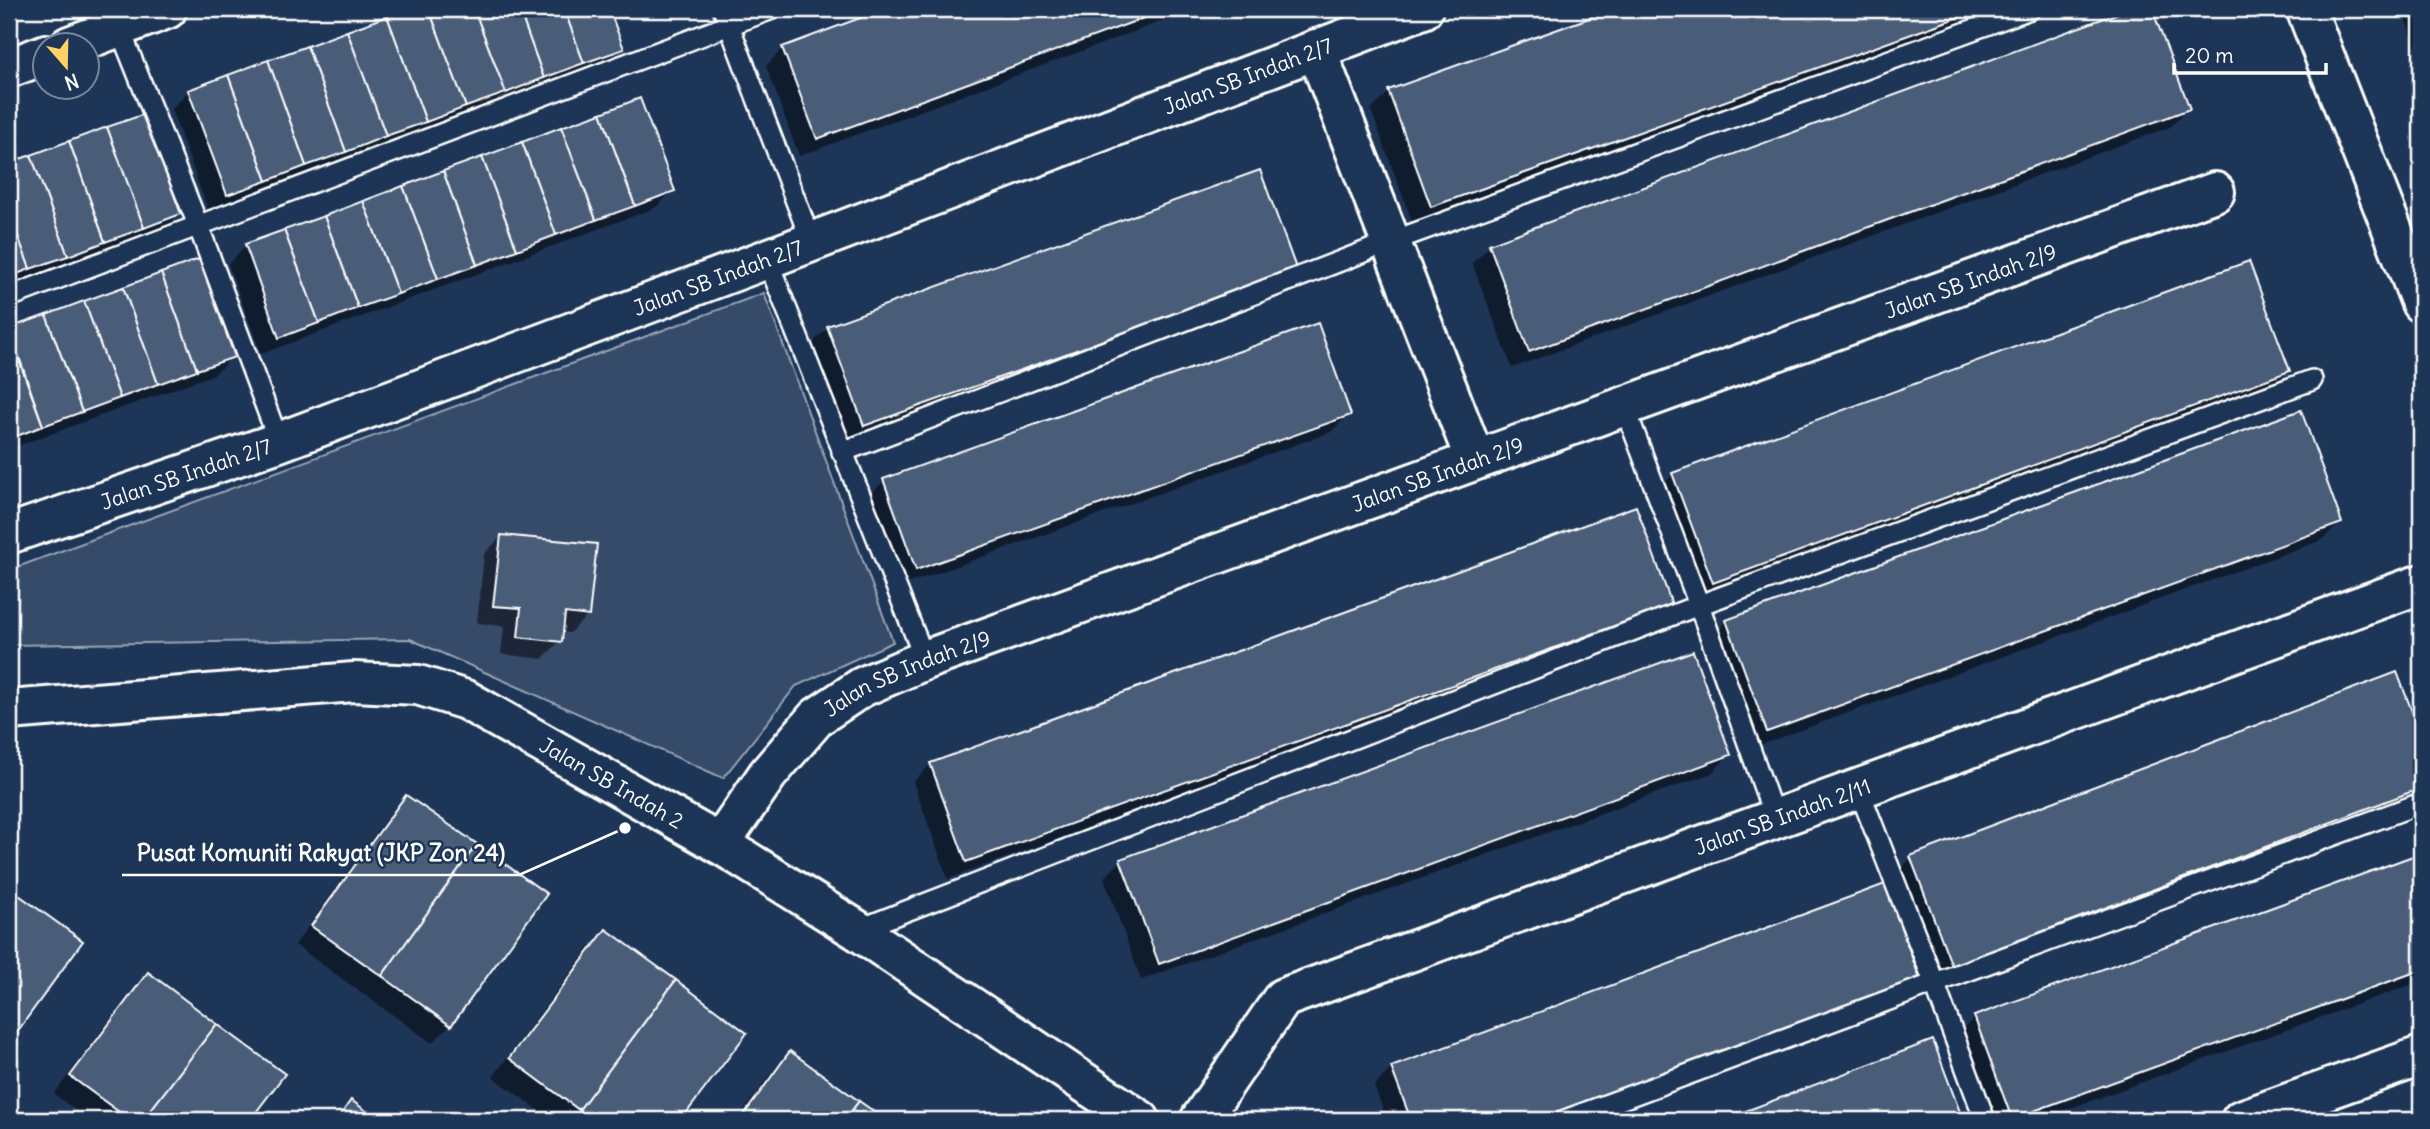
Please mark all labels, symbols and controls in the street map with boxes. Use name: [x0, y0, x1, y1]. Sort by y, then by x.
street label: Jalan SB Indah 2/7: [1159, 31, 1336, 120]
north arrow: [32, 32, 102, 102]
scale bar: [2174, 32, 2327, 76]
text: 20 m: [2185, 42, 2234, 69]
text: N: [62, 68, 82, 95]
street label: Jalan SB Indah 2/7: [629, 233, 806, 321]
street label: Jalan SB Indah 2/9: [1881, 237, 2060, 324]
street label: Jalan SB Indah 2/9: [1348, 430, 1527, 518]
street label: Jalan SB Indah 2/7: [97, 432, 275, 515]
street label: Jalan SB Indah 2/9: [818, 624, 994, 722]
street label: Jalan SB Indah 2: [535, 731, 688, 834]
street label: Jalan SB Indah 2/11: [1691, 772, 1874, 861]
callout: Pusat Komuniti Rakyat (JKP Zon 24): [122, 831, 519, 875]
text: Pusat Komuniti Rakyat (JKP Zon 24): [137, 838, 505, 867]

